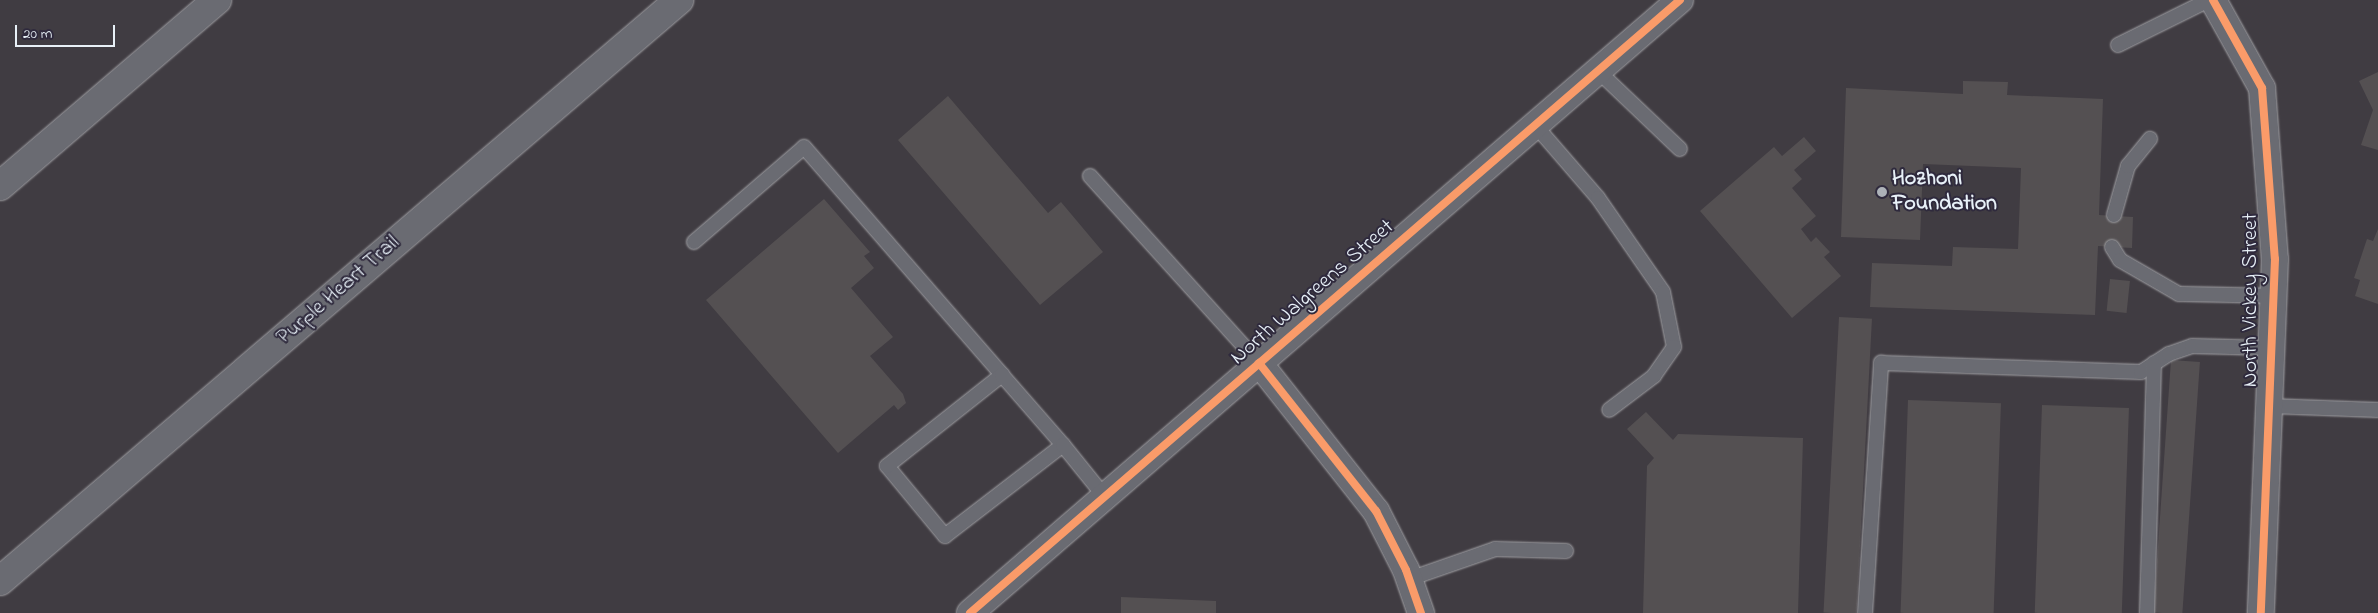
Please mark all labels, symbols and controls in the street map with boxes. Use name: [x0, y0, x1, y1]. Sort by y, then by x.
scale bar: [18, 15, 118, 47]
text: 20 m: [23, 23, 52, 45]
place label: Hozhoni Foundation: [1892, 166, 1997, 218]
marker: Hozhoni Foundation: [1876, 186, 1888, 198]
street label: North Vickey Street: [2239, 213, 2265, 387]
street label: North Walgreens Street: [1226, 215, 1400, 371]
street label: Purple Heart Trail: [272, 230, 406, 352]

